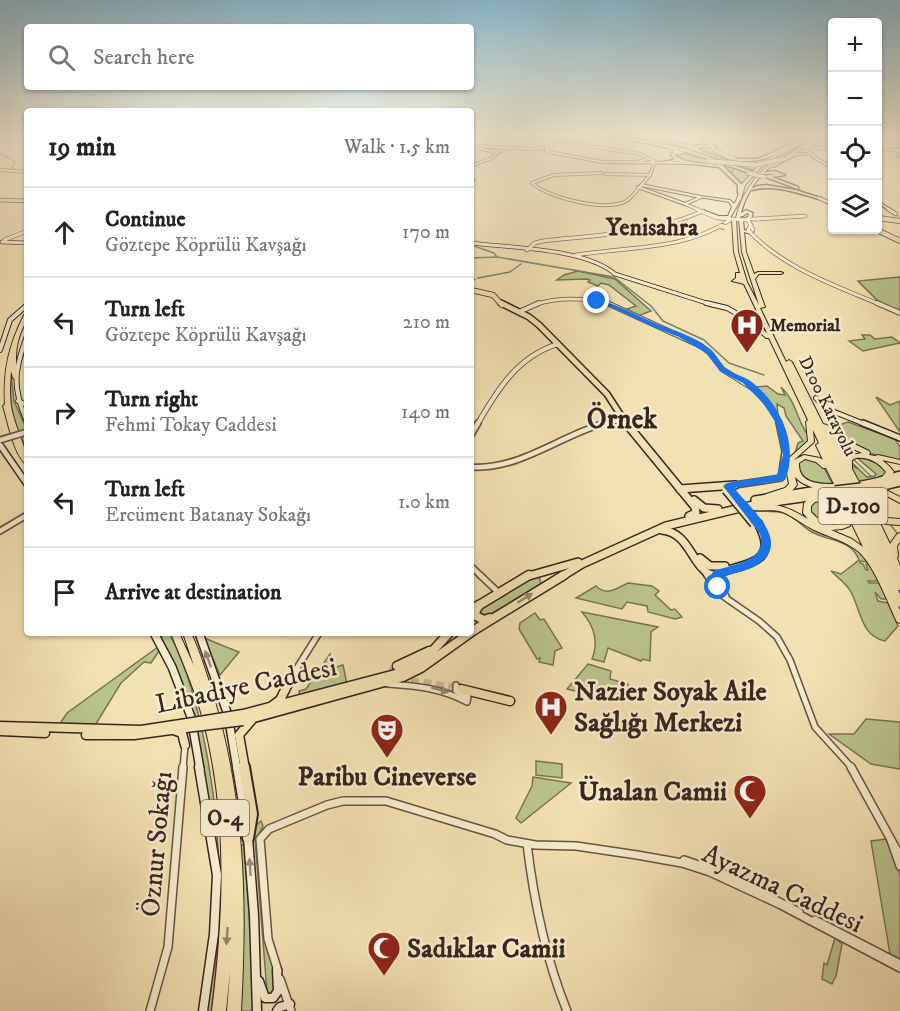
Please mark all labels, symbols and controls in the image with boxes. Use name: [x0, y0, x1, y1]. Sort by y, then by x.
map controls: [828, 18, 882, 234]
button: +: [828, 18, 882, 72]
search box: [24, 24, 474, 90]
icon: search: [45, 41, 78, 74]
text: Search here: [93, 44, 195, 71]
button: −: [828, 72, 882, 126]
button: locate: [828, 126, 882, 180]
text: 19 min: [48, 131, 116, 164]
text: Walk · 1.5 km: [344, 135, 450, 160]
button: layers: [828, 180, 882, 234]
text: Continue: [105, 206, 186, 233]
district label: Yenisahra: [605, 213, 699, 243]
icon: ahead: [48, 216, 81, 249]
text: 170 m: [402, 220, 450, 245]
text: Göztepe Köprülü Kavşağı: [105, 233, 307, 258]
route end: [583, 287, 609, 313]
text: Turn left: [105, 296, 185, 323]
icon: left: [48, 306, 81, 339]
hospital icon: Memorial: [729, 307, 765, 354]
text: 210 m: [403, 310, 450, 335]
place label: Memorial: [770, 315, 841, 337]
text: Göztepe Köprülü Kavşağı: [105, 323, 307, 348]
street label: D100 Karayolu: [793, 353, 861, 460]
text: Turn right: [105, 386, 198, 413]
icon: right: [48, 396, 81, 429]
text: 140 m: [401, 400, 450, 425]
district label: Örnek: [587, 401, 658, 437]
text: Fehmi Tokay Caddesi: [105, 413, 277, 438]
text: Turn left: [105, 476, 185, 503]
icon: left: [48, 486, 81, 519]
road number: D-100: [818, 488, 888, 524]
text: 1.0 km: [398, 490, 450, 515]
text: Ercüment Batanay Sokağı: [105, 503, 311, 528]
route start: [704, 573, 730, 599]
icon: arrive: [48, 576, 81, 609]
text: Arrive at destination: [105, 579, 282, 606]
one-way arrow: [517, 592, 533, 603]
street label: Libadiye Caddesi: [153, 650, 340, 722]
one-way arrow: [203, 650, 213, 668]
place label: Nazier Soyak Aile Sağlığı Merkezi: [574, 675, 767, 740]
one-way arrow: [431, 686, 449, 695]
hospital icon: Nazier Soyak Aile Sağlığı Merkezi: [533, 689, 569, 736]
theatre icon: Paribu Cineverse: [369, 712, 405, 759]
place label: Paribu Cineverse: [298, 760, 476, 794]
street label: Öznur Sokağı: [134, 770, 180, 918]
mosque icon: Ünalan Camii: [732, 773, 768, 820]
place label: Ünalan Camii: [578, 775, 727, 809]
road number: O-4: [201, 800, 249, 836]
street label: Ayazma Caddesi: [697, 837, 868, 941]
one-way arrow: [246, 857, 255, 876]
one-way arrow: [222, 926, 231, 945]
mosque icon: Sadıklar Camii: [366, 930, 402, 977]
place label: Sadıklar Camii: [407, 932, 566, 966]

